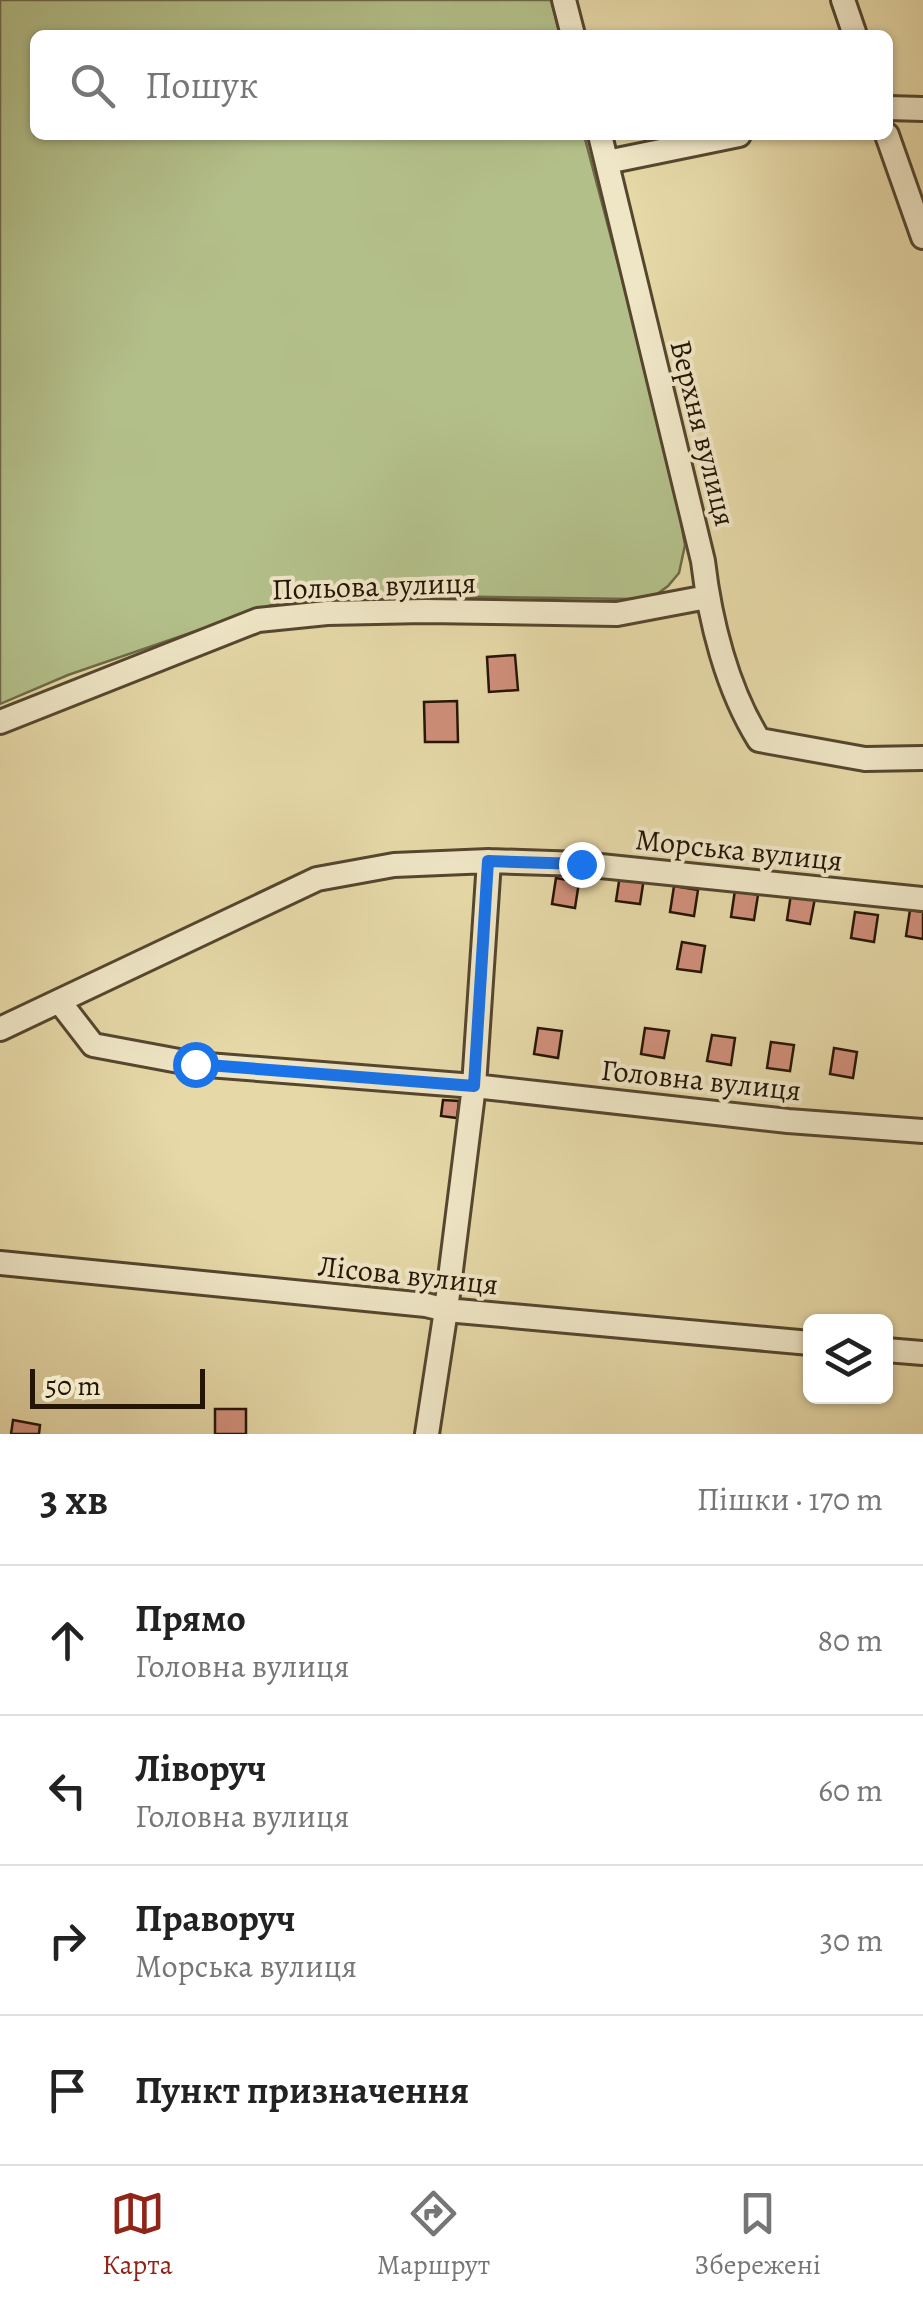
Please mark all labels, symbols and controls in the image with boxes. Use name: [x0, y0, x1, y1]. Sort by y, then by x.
search box: [30, 30, 893, 140]
icon: search: [65, 58, 120, 113]
text: Пошук: [145, 59, 258, 111]
street label: Верхня вулиця: [661, 336, 745, 530]
street label: Польова вулиця: [271, 562, 477, 610]
street label: Морська вулиця: [633, 819, 845, 881]
route end: [559, 842, 605, 888]
route start: [173, 1042, 219, 1088]
street label: Головна вулиця: [599, 1050, 803, 1110]
street label: Лісова вулиця: [316, 1246, 500, 1304]
map controls: [803, 1314, 893, 1404]
button: layers: [803, 1314, 893, 1404]
scale bar: [30, 1364, 205, 1408]
text: 50 m: [45, 1367, 101, 1405]
text: 3 хв: [40, 1471, 108, 1528]
text: Пішки · 170 m: [697, 1477, 883, 1521]
text: Прямо: [135, 1592, 246, 1644]
icon: ahead: [40, 1613, 95, 1668]
text: 80 m: [817, 1618, 883, 1662]
text: Головна вулиця: [135, 1644, 349, 1688]
text: Ліворуч: [135, 1742, 266, 1794]
icon: left: [40, 1763, 95, 1818]
text: 60 m: [818, 1768, 883, 1812]
text: Головна вулиця: [135, 1794, 349, 1838]
text: Праворуч: [135, 1892, 296, 1944]
icon: right: [40, 1913, 95, 1968]
text: 30 m: [820, 1918, 883, 1962]
text: Морська вулиця: [135, 1944, 357, 1988]
icon: arrive: [40, 2063, 95, 2118]
text: Пункт призначення: [135, 2064, 469, 2116]
tab: Карта: [102, 2186, 173, 2284]
tab: Маршрут: [377, 2186, 490, 2284]
tab: Збережені: [694, 2186, 821, 2284]

